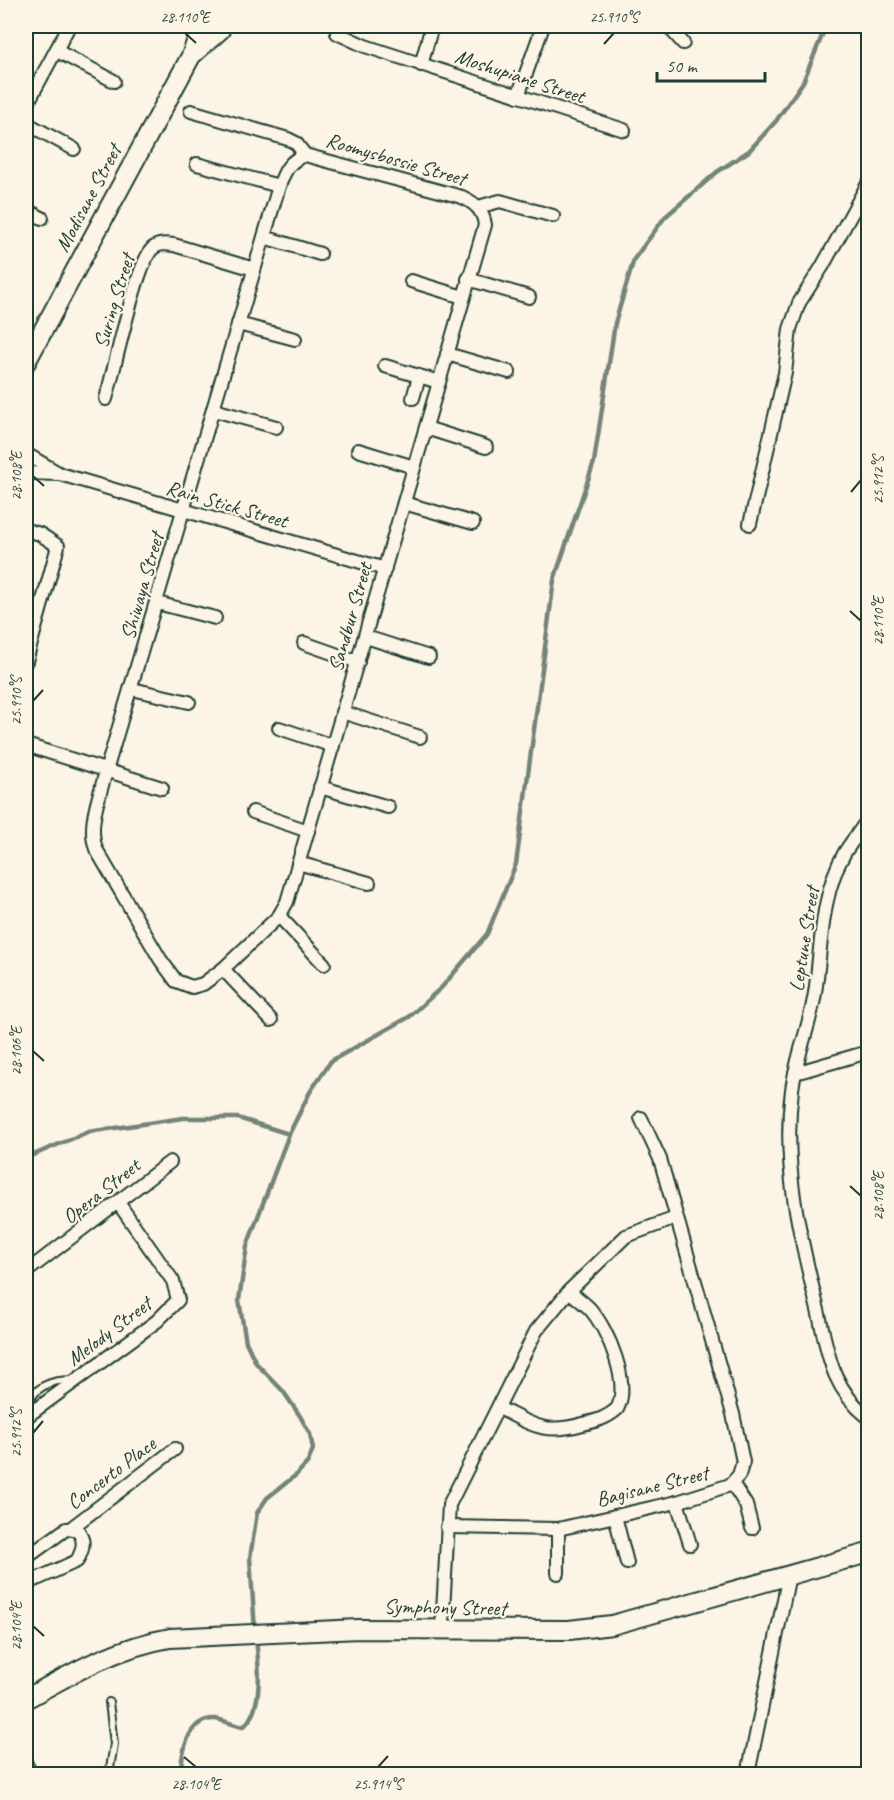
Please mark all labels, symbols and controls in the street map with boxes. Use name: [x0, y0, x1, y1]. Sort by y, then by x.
text: 28.110°E: [161, 8, 212, 27]
text: 25.910°S: [590, 8, 641, 27]
street label: Moshupiane Street: [452, 43, 590, 110]
scale bar: [657, 45, 765, 83]
text: 50 m: [666, 55, 699, 77]
street label: Roomysbossie Street: [323, 127, 472, 192]
street label: Modisane Street: [49, 137, 129, 256]
street label: Suring Street: [87, 248, 141, 351]
text: 28.108°E: [7, 449, 26, 500]
text: 25.912°S: [869, 453, 888, 504]
street label: Rain Stick Street: [163, 474, 293, 534]
street label: Shiwaya Street: [114, 527, 171, 643]
street label: Sandbur Street: [322, 558, 378, 674]
text: 28.110°E: [869, 594, 888, 645]
text: 25.910°S: [7, 674, 26, 725]
street label: Leptune Street: [783, 882, 826, 993]
text: 28.106°E: [7, 1024, 26, 1075]
street label: Opera Street: [57, 1151, 147, 1229]
text: 28.108°E: [869, 1169, 888, 1220]
street label: Melody Street: [62, 1289, 159, 1371]
text: 25.912°S: [7, 1406, 26, 1457]
street label: Concerto Place: [61, 1430, 162, 1515]
street label: Bagisane Street: [593, 1459, 714, 1512]
street label: Symphony Street: [384, 1593, 509, 1621]
text: 28.104°E: [7, 1599, 26, 1650]
text: 28.104°E: [172, 1775, 223, 1794]
text: 25.914°S: [354, 1775, 405, 1794]

